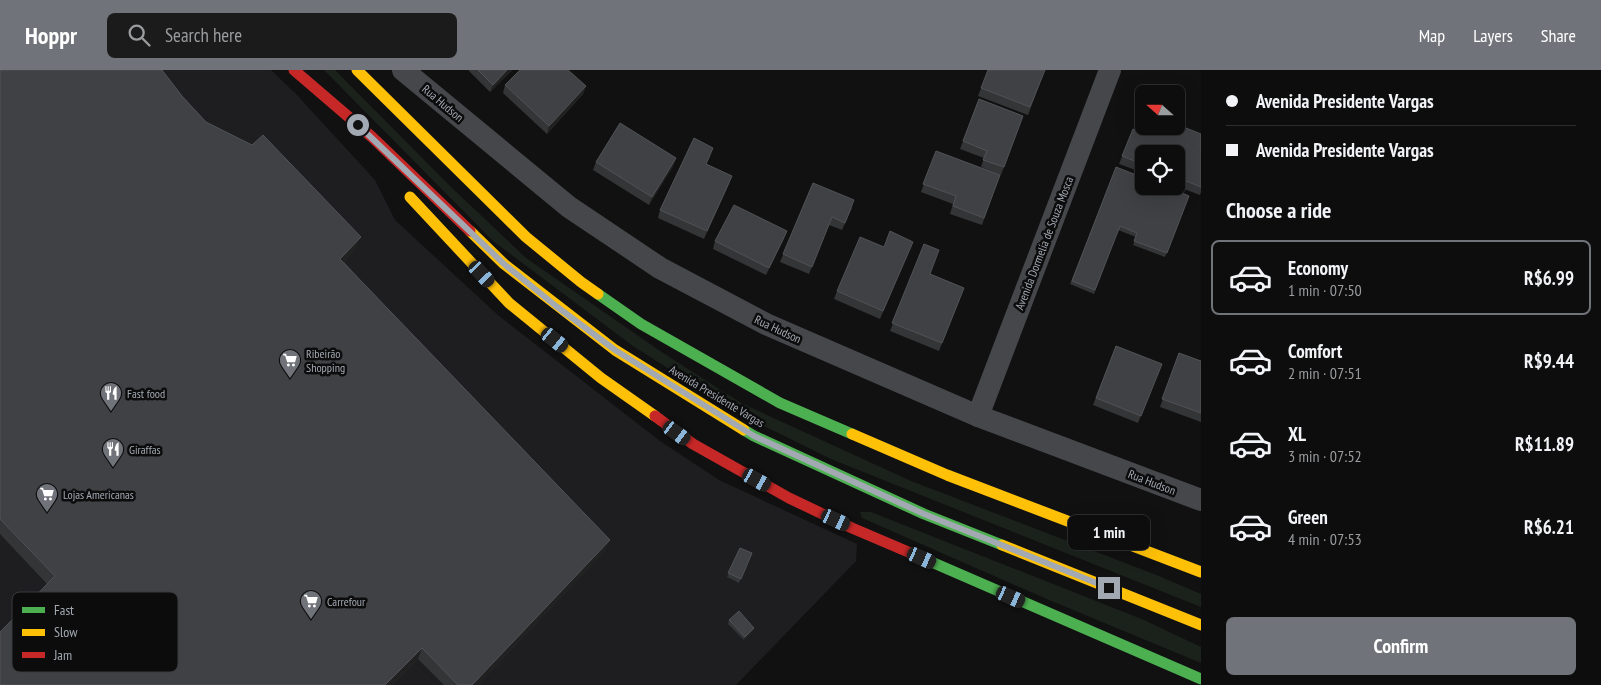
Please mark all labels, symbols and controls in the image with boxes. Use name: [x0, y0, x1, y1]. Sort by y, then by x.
search box: [107, 13, 457, 58]
text: Hoppr: [25, 20, 77, 51]
icon: search: [125, 21, 153, 49]
text: Search here: [165, 23, 242, 47]
text: Map: [1419, 24, 1445, 47]
text: Layers: [1473, 24, 1513, 47]
text: Share: [1541, 24, 1576, 47]
street label: Rua Hudson: [419, 81, 467, 125]
north arrow: [1135, 85, 1185, 135]
map controls: [1135, 85, 1185, 195]
text: Avenida Presidente Vargas: [1256, 89, 1434, 113]
route start: [347, 114, 369, 136]
text: Avenida Presidente Vargas: [1256, 138, 1434, 162]
button: locate: [1135, 145, 1185, 195]
street label: Avenida Dormelia de Souza Mosca: [1012, 174, 1076, 312]
text: Choose a ride: [1226, 196, 1331, 224]
icon: car: [1228, 255, 1273, 300]
text: Economy: [1288, 256, 1348, 280]
car: [466, 258, 497, 290]
text: R$6.99: [1524, 266, 1574, 290]
text: 1 min · 07:50: [1288, 280, 1362, 300]
street label: Rua Hudson: [752, 312, 804, 346]
car: [538, 325, 571, 355]
icon: car: [1228, 338, 1273, 383]
text: Comfort: [1288, 339, 1342, 363]
place label: Ribeirão Shopping: [306, 346, 345, 375]
supermarket icon: Ribeirão Shopping: [278, 348, 302, 379]
text: R$9.44: [1524, 349, 1574, 373]
street label: Avenida Presidente Vargas: [667, 362, 767, 430]
text: 2 min · 07:51: [1288, 363, 1362, 383]
restaurant icon: Fast food: [99, 381, 123, 412]
place label: Fast food: [127, 386, 165, 401]
car: [660, 418, 693, 448]
icon: car: [1228, 421, 1273, 466]
text: XL: [1288, 422, 1306, 446]
text: R$11.89: [1515, 432, 1574, 456]
restaurant icon: Giraffas: [101, 437, 125, 468]
place label: Giraffas: [129, 442, 161, 457]
text: 3 min · 07:52: [1288, 446, 1362, 466]
car: [740, 466, 773, 494]
street label: Rua Hudson: [1126, 466, 1178, 498]
supermarket icon: Lojas Americanas: [35, 482, 59, 513]
place label: Lojas Americanas: [63, 487, 134, 502]
icon: car: [1228, 504, 1273, 549]
text: Green: [1288, 505, 1328, 529]
car: [819, 507, 852, 533]
text: R$6.21: [1524, 515, 1574, 539]
callout: 1 min: [1068, 516, 1150, 550]
text: 1 min: [1093, 522, 1125, 542]
text: 4 min · 07:53: [1288, 529, 1362, 549]
car: [905, 545, 938, 571]
route end: [1098, 577, 1120, 599]
car: [994, 584, 1027, 610]
supermarket icon: Carrefour: [299, 589, 323, 620]
legend: [12, 592, 178, 672]
place label: Carrefour: [327, 594, 366, 609]
text: Fast: [54, 601, 74, 619]
button: Confirm: [1226, 617, 1576, 675]
text: Slow: [54, 623, 78, 641]
text: Jam: [53, 646, 72, 664]

